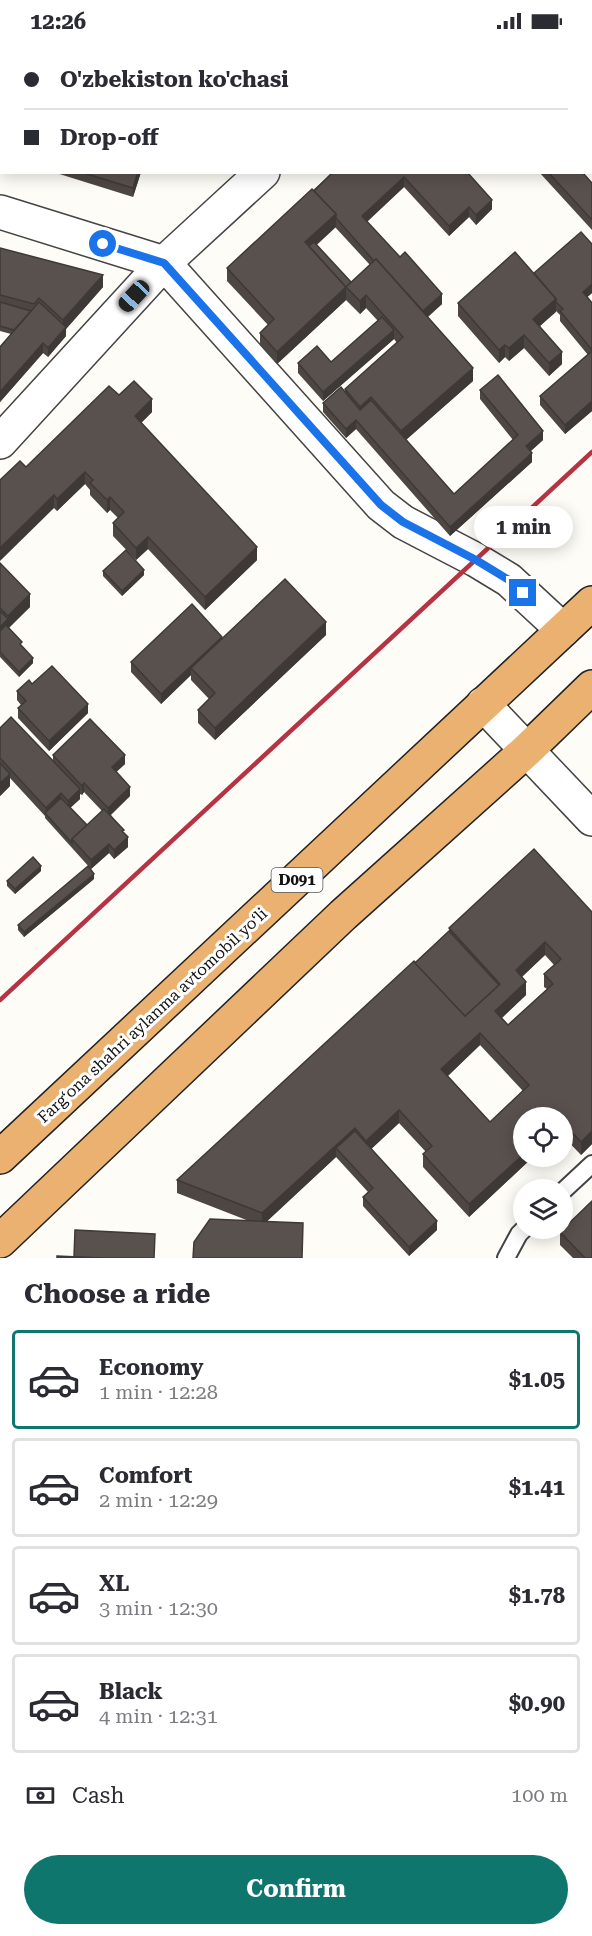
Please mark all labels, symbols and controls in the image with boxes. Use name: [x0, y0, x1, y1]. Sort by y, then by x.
text: 12:26: [30, 9, 86, 34]
text: O'zbekiston ko'chasi: [60, 67, 289, 92]
text: Drop-off: [60, 125, 158, 150]
route start: [89, 230, 116, 257]
car: [115, 277, 153, 315]
callout: 1 min: [474, 506, 572, 548]
text: 1 min: [496, 515, 551, 539]
route end: [509, 579, 536, 606]
road number: D091: [272, 868, 322, 892]
street label: Fargʻona shahri aylanma avtomobil yoʻli: [34, 904, 271, 1127]
map controls: [513, 1107, 573, 1239]
button: locate: [513, 1107, 573, 1167]
button: layers: [513, 1179, 573, 1239]
text: Choose a ride: [24, 1278, 210, 1310]
icon: car: [27, 1353, 81, 1407]
text: Economy: [99, 1355, 203, 1380]
text: $1.05: [509, 1367, 565, 1392]
text: 1 min · 12:28: [99, 1380, 218, 1404]
icon: car: [27, 1461, 81, 1515]
text: Comfort: [99, 1463, 192, 1488]
text: $1.41: [509, 1475, 565, 1500]
text: 2 min · 12:29: [99, 1488, 218, 1512]
icon: car: [27, 1569, 81, 1623]
text: XL: [99, 1571, 129, 1596]
text: $1.78: [509, 1583, 565, 1608]
text: 3 min · 12:30: [99, 1596, 218, 1620]
icon: car: [27, 1677, 81, 1731]
text: Black: [99, 1679, 163, 1704]
text: $0.90: [509, 1691, 565, 1716]
text: 4 min · 12:31: [99, 1704, 218, 1728]
icon: cash: [24, 1779, 57, 1812]
text: Cash: [72, 1783, 124, 1808]
text: 100 m: [511, 1783, 568, 1807]
button: Confirm: [24, 1855, 568, 1924]

